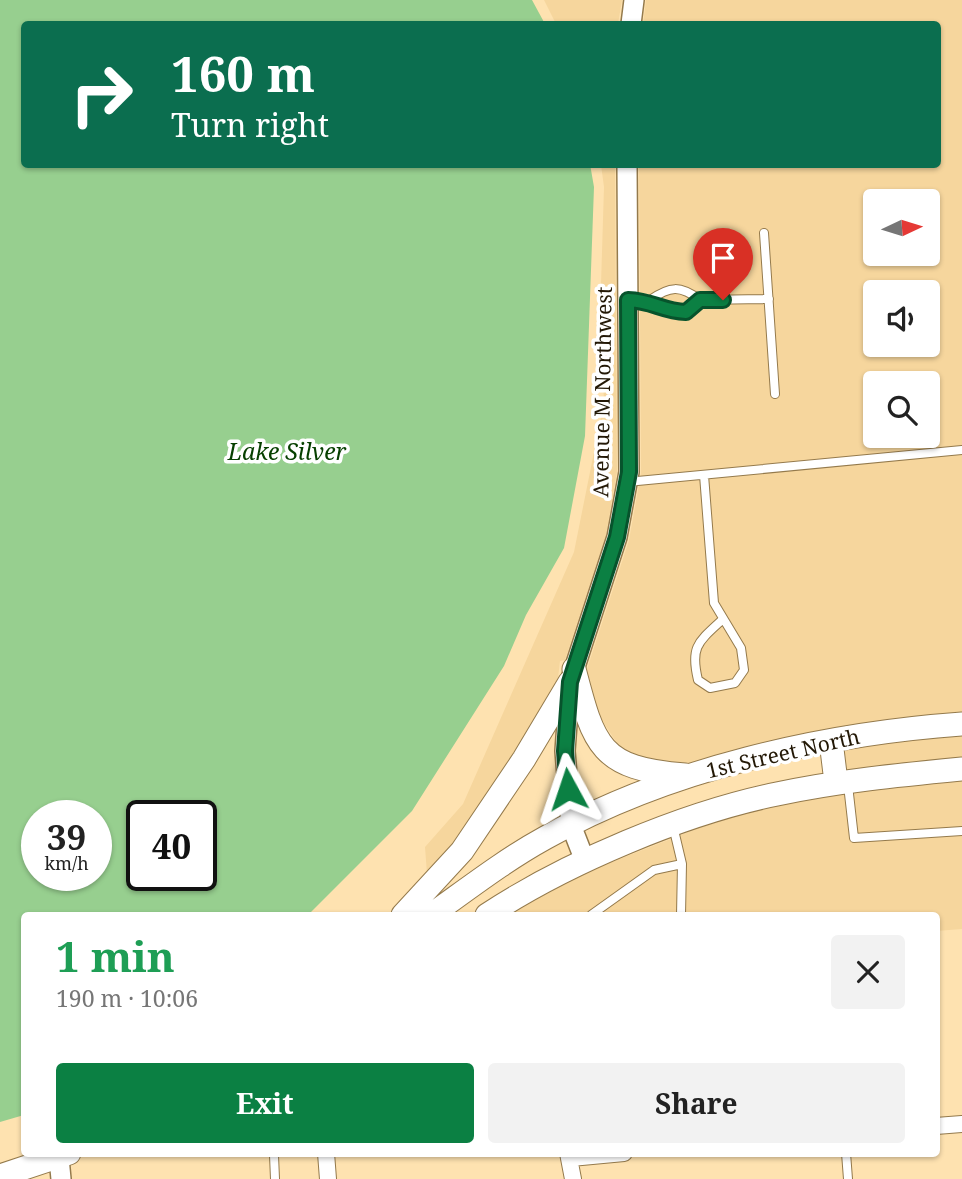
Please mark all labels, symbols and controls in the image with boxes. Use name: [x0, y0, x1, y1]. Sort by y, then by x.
text: 160 m: [171, 40, 315, 106]
icon: right: [56, 49, 147, 140]
text: Turn right: [171, 103, 329, 146]
north arrow: [863, 189, 940, 266]
map controls: [863, 189, 940, 448]
pin: [693, 228, 753, 300]
icon: arrive: [704, 239, 742, 277]
button: sound: [863, 280, 940, 357]
street label: Avenue M Northwest: [586, 286, 618, 498]
button: search: [863, 371, 940, 448]
water label: Lake Silver: [227, 435, 347, 467]
street label: 1st Street North: [703, 722, 862, 784]
position arrow: [531, 752, 605, 826]
speed limit sign: 40: [126, 800, 217, 891]
text: 39: [47, 813, 86, 860]
text: km/h: [44, 851, 89, 875]
text: 1 min: [56, 927, 175, 984]
button: close: [831, 935, 905, 1009]
text: 190 m · 10:06: [56, 982, 198, 1014]
button: Exit: [56, 1063, 474, 1143]
button: Share: [488, 1063, 905, 1143]

